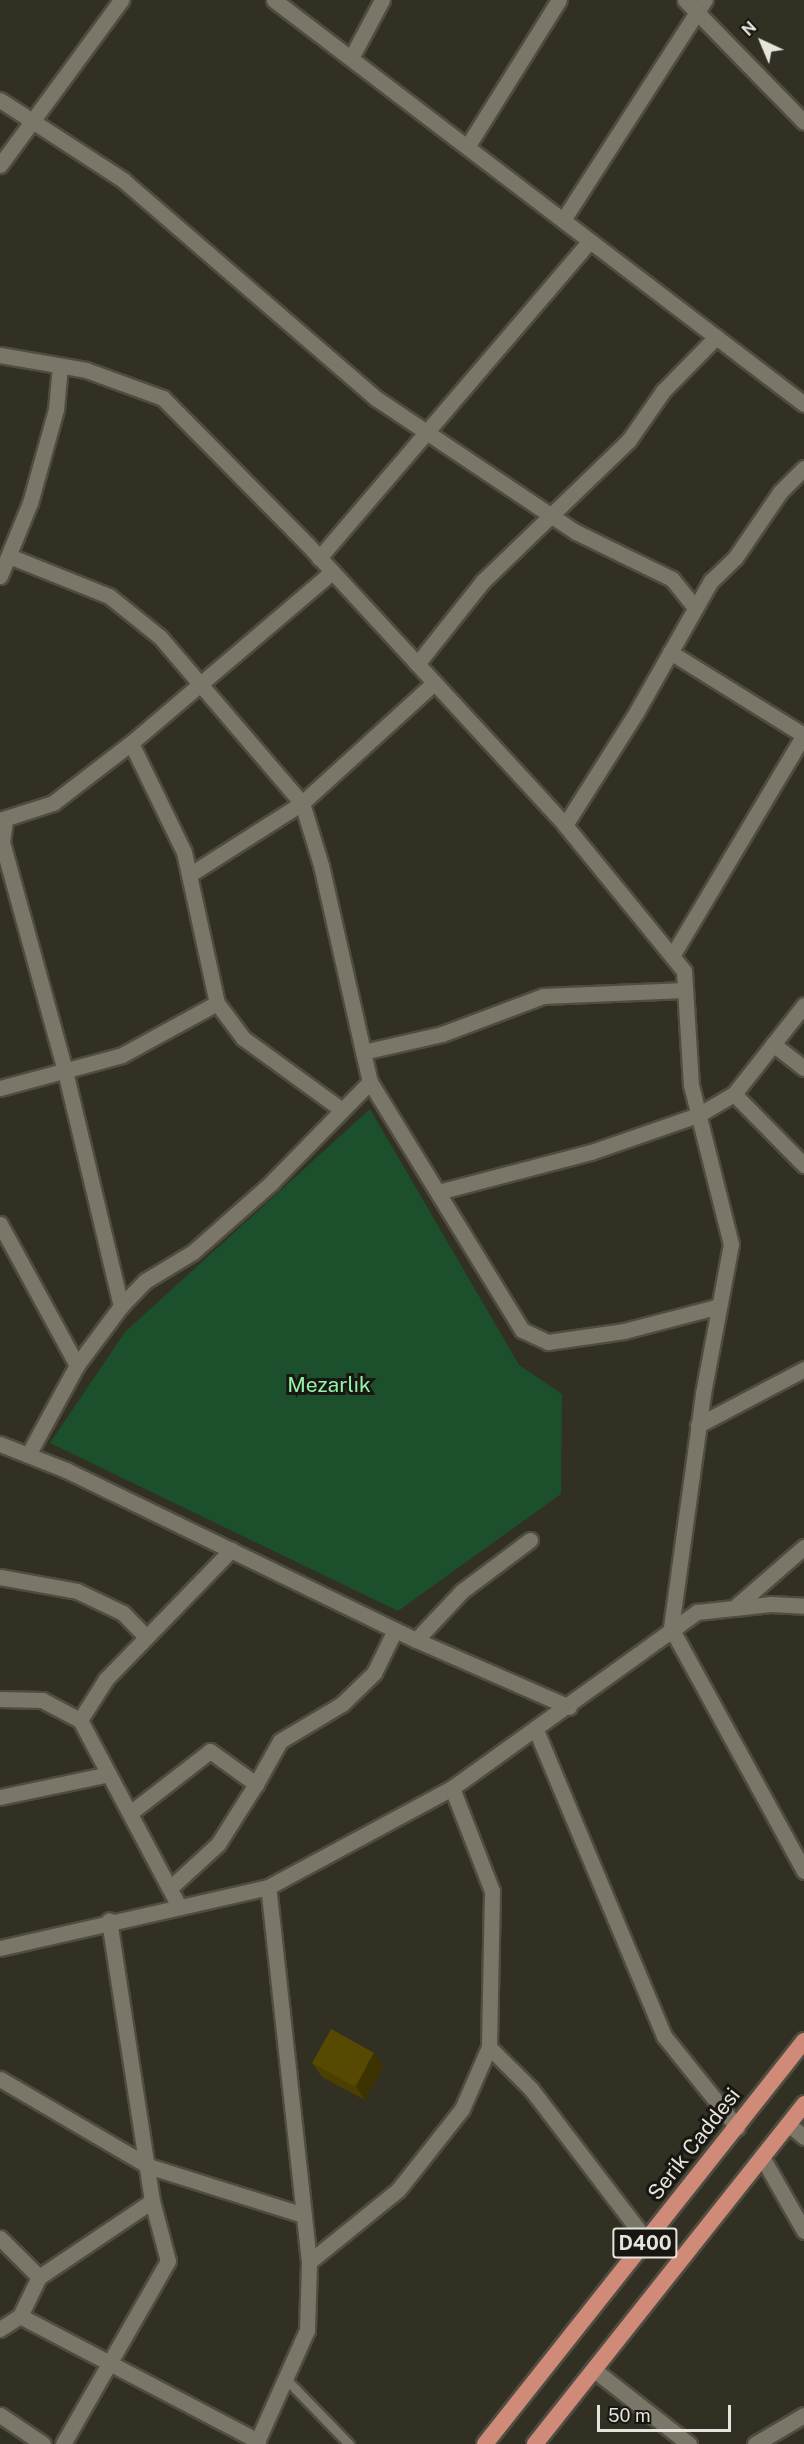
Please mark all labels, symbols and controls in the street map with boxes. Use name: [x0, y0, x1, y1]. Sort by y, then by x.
north arrow: [732, 12, 792, 72]
text: N: [738, 18, 760, 40]
park label: Mezarlık: [287, 1372, 371, 1398]
street label: Serik Caddesi: [643, 2083, 745, 2205]
road number: D400: [612, 2226, 678, 2260]
scale bar: [600, 2393, 734, 2431]
text: 50 m: [608, 2405, 651, 2426]

